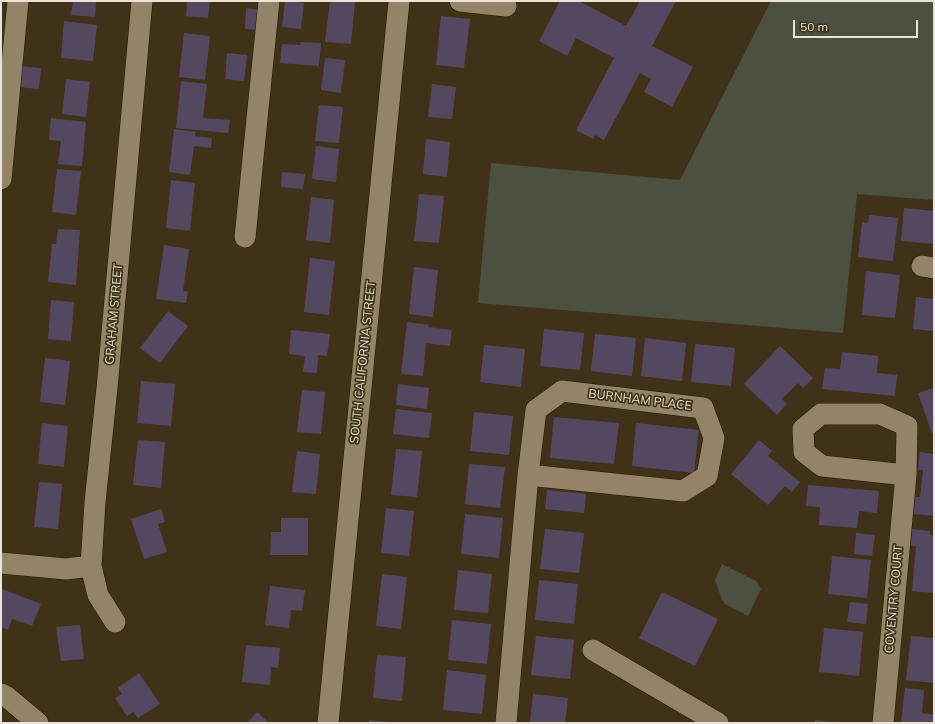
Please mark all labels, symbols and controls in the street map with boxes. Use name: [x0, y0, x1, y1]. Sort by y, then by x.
scale bar: [795, 12, 920, 38]
text: 50 m: [800, 19, 828, 34]
street label: GRAHAM STREET: [102, 263, 126, 365]
street label: SOUTH CALIFORNIA STREET: [347, 280, 379, 444]
street label: BURNHAM PLACE: [588, 387, 692, 413]
street label: COVENTRY COURT: [882, 544, 906, 654]

